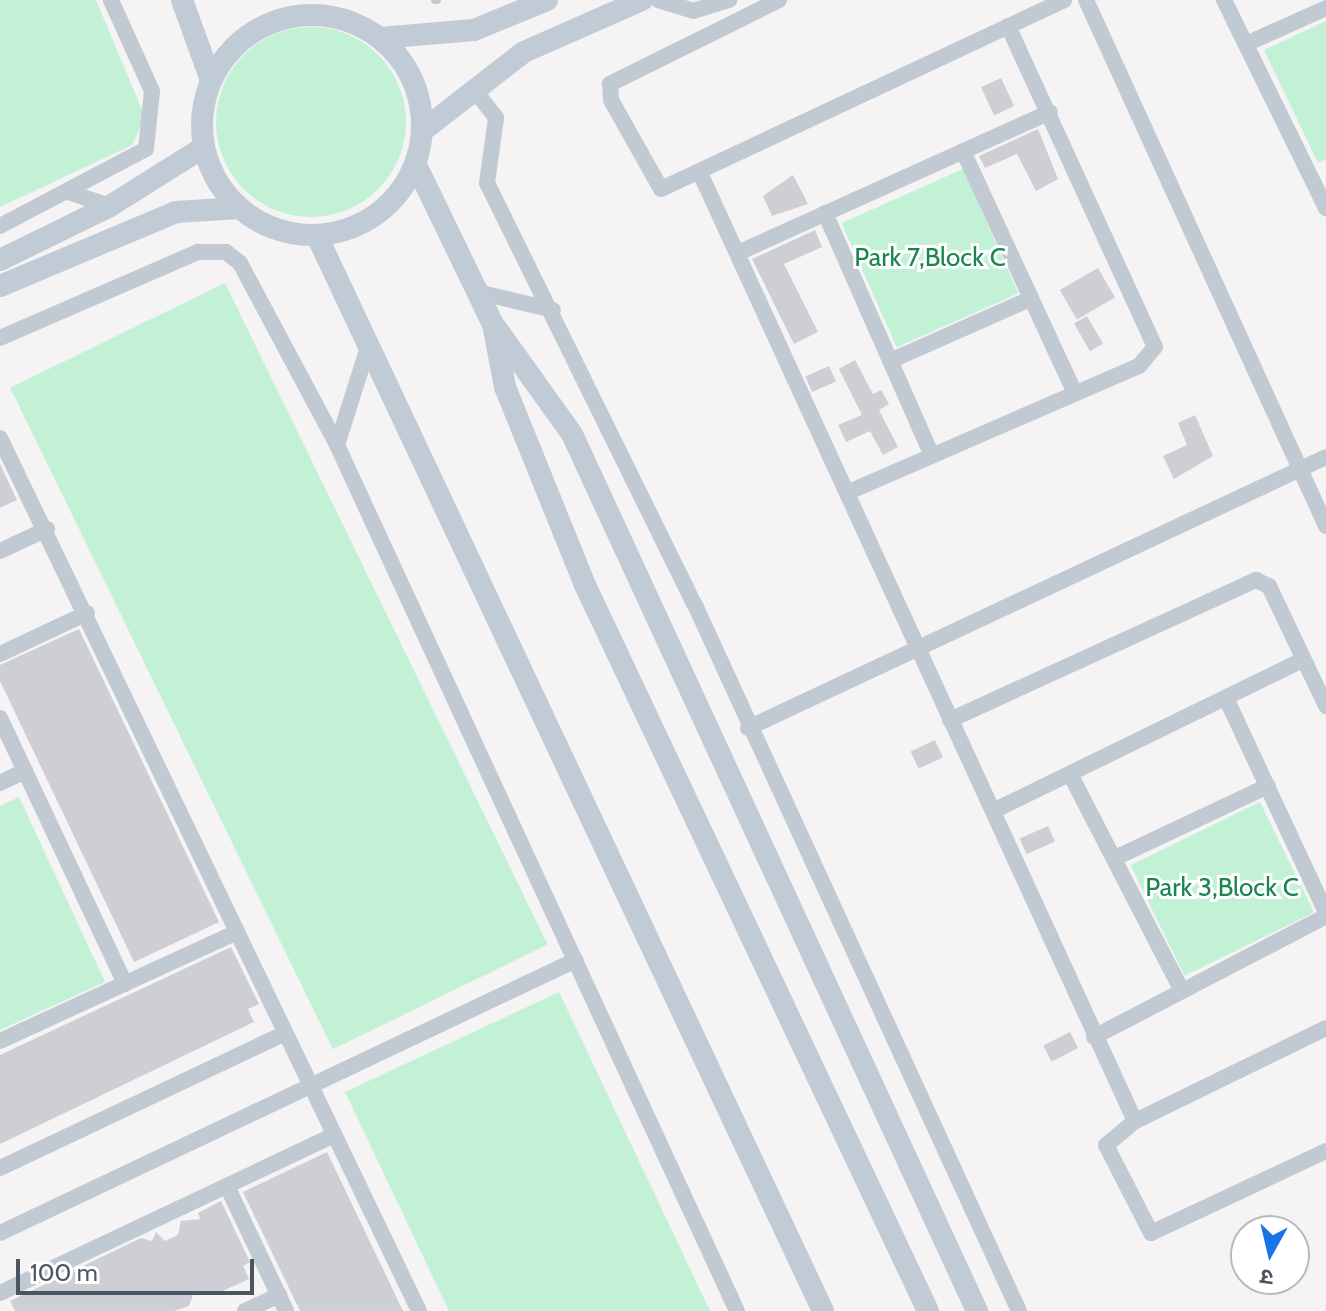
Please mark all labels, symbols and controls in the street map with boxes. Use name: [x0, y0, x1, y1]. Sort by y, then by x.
park label: Park 7,Block C: [854, 242, 1006, 274]
park label: Park 3,Block C: [1145, 872, 1299, 904]
north arrow: [1230, 1215, 1310, 1295]
scale bar: [20, 1243, 258, 1293]
text: 100 m: [30, 1258, 98, 1287]
text: उ: [1259, 1263, 1275, 1292]

